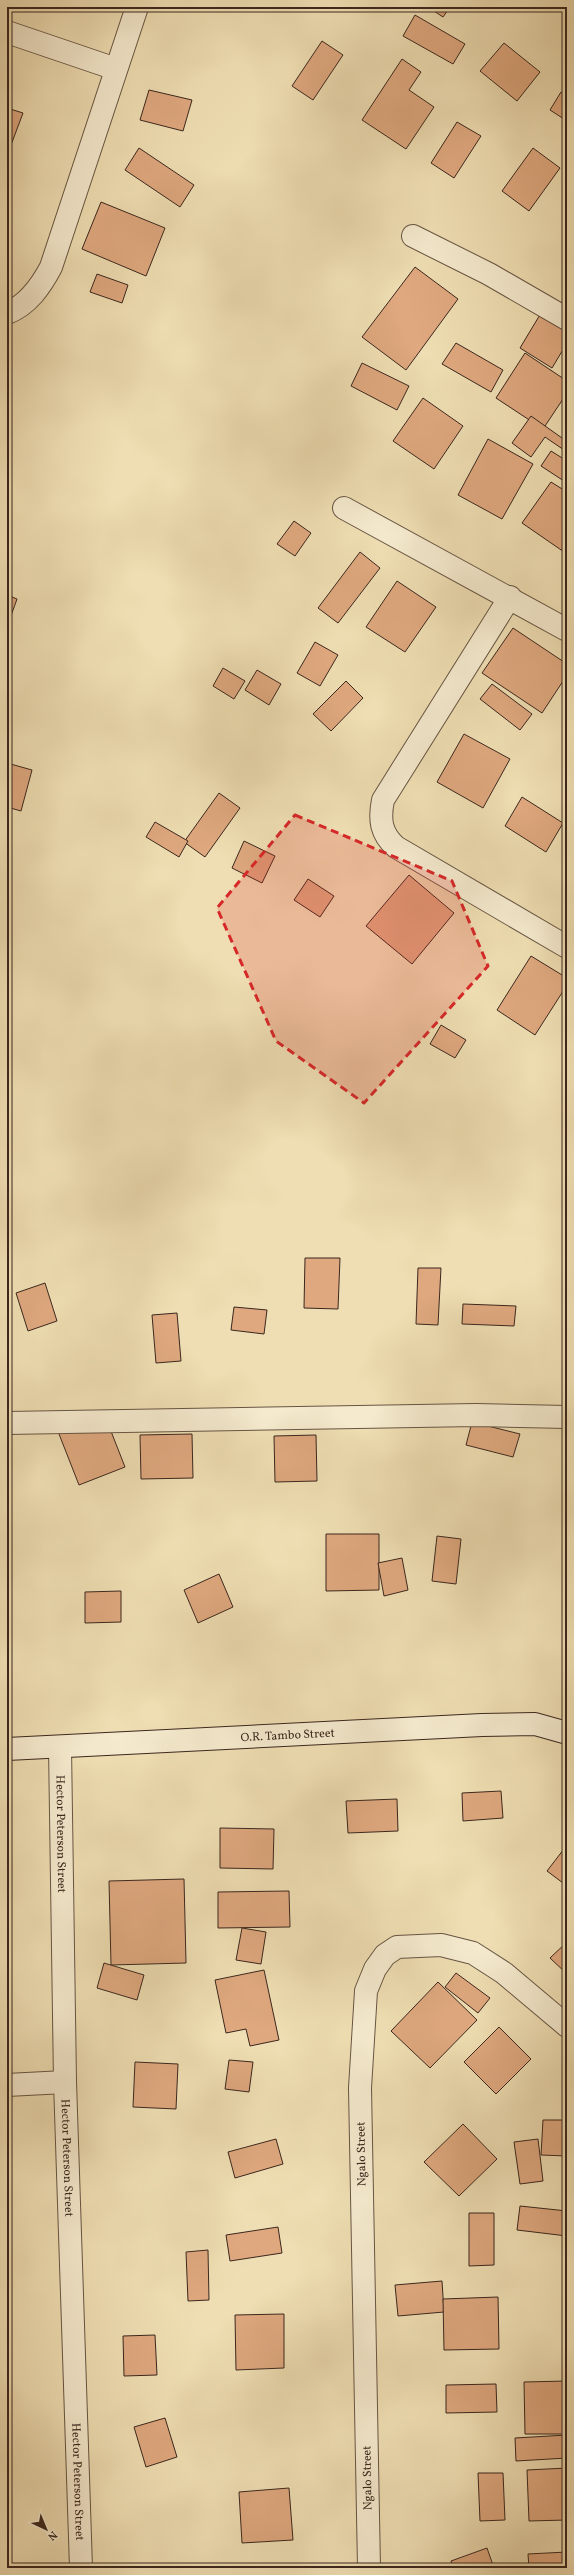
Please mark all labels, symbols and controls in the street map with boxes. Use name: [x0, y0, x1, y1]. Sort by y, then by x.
street label: O.R. Tambo Street: [240, 1725, 335, 1746]
street label: Hector Peterson Street: [51, 1775, 69, 1893]
street label: Hector Peterson Street: [57, 2099, 76, 2217]
street label: Ngalo Street: [353, 2121, 371, 2187]
street label: Hector Peterson Street: [67, 2423, 87, 2541]
street label: Ngalo Street: [359, 2445, 377, 2511]
north arrow: [26, 2509, 66, 2549]
text: N: [44, 2527, 60, 2543]

